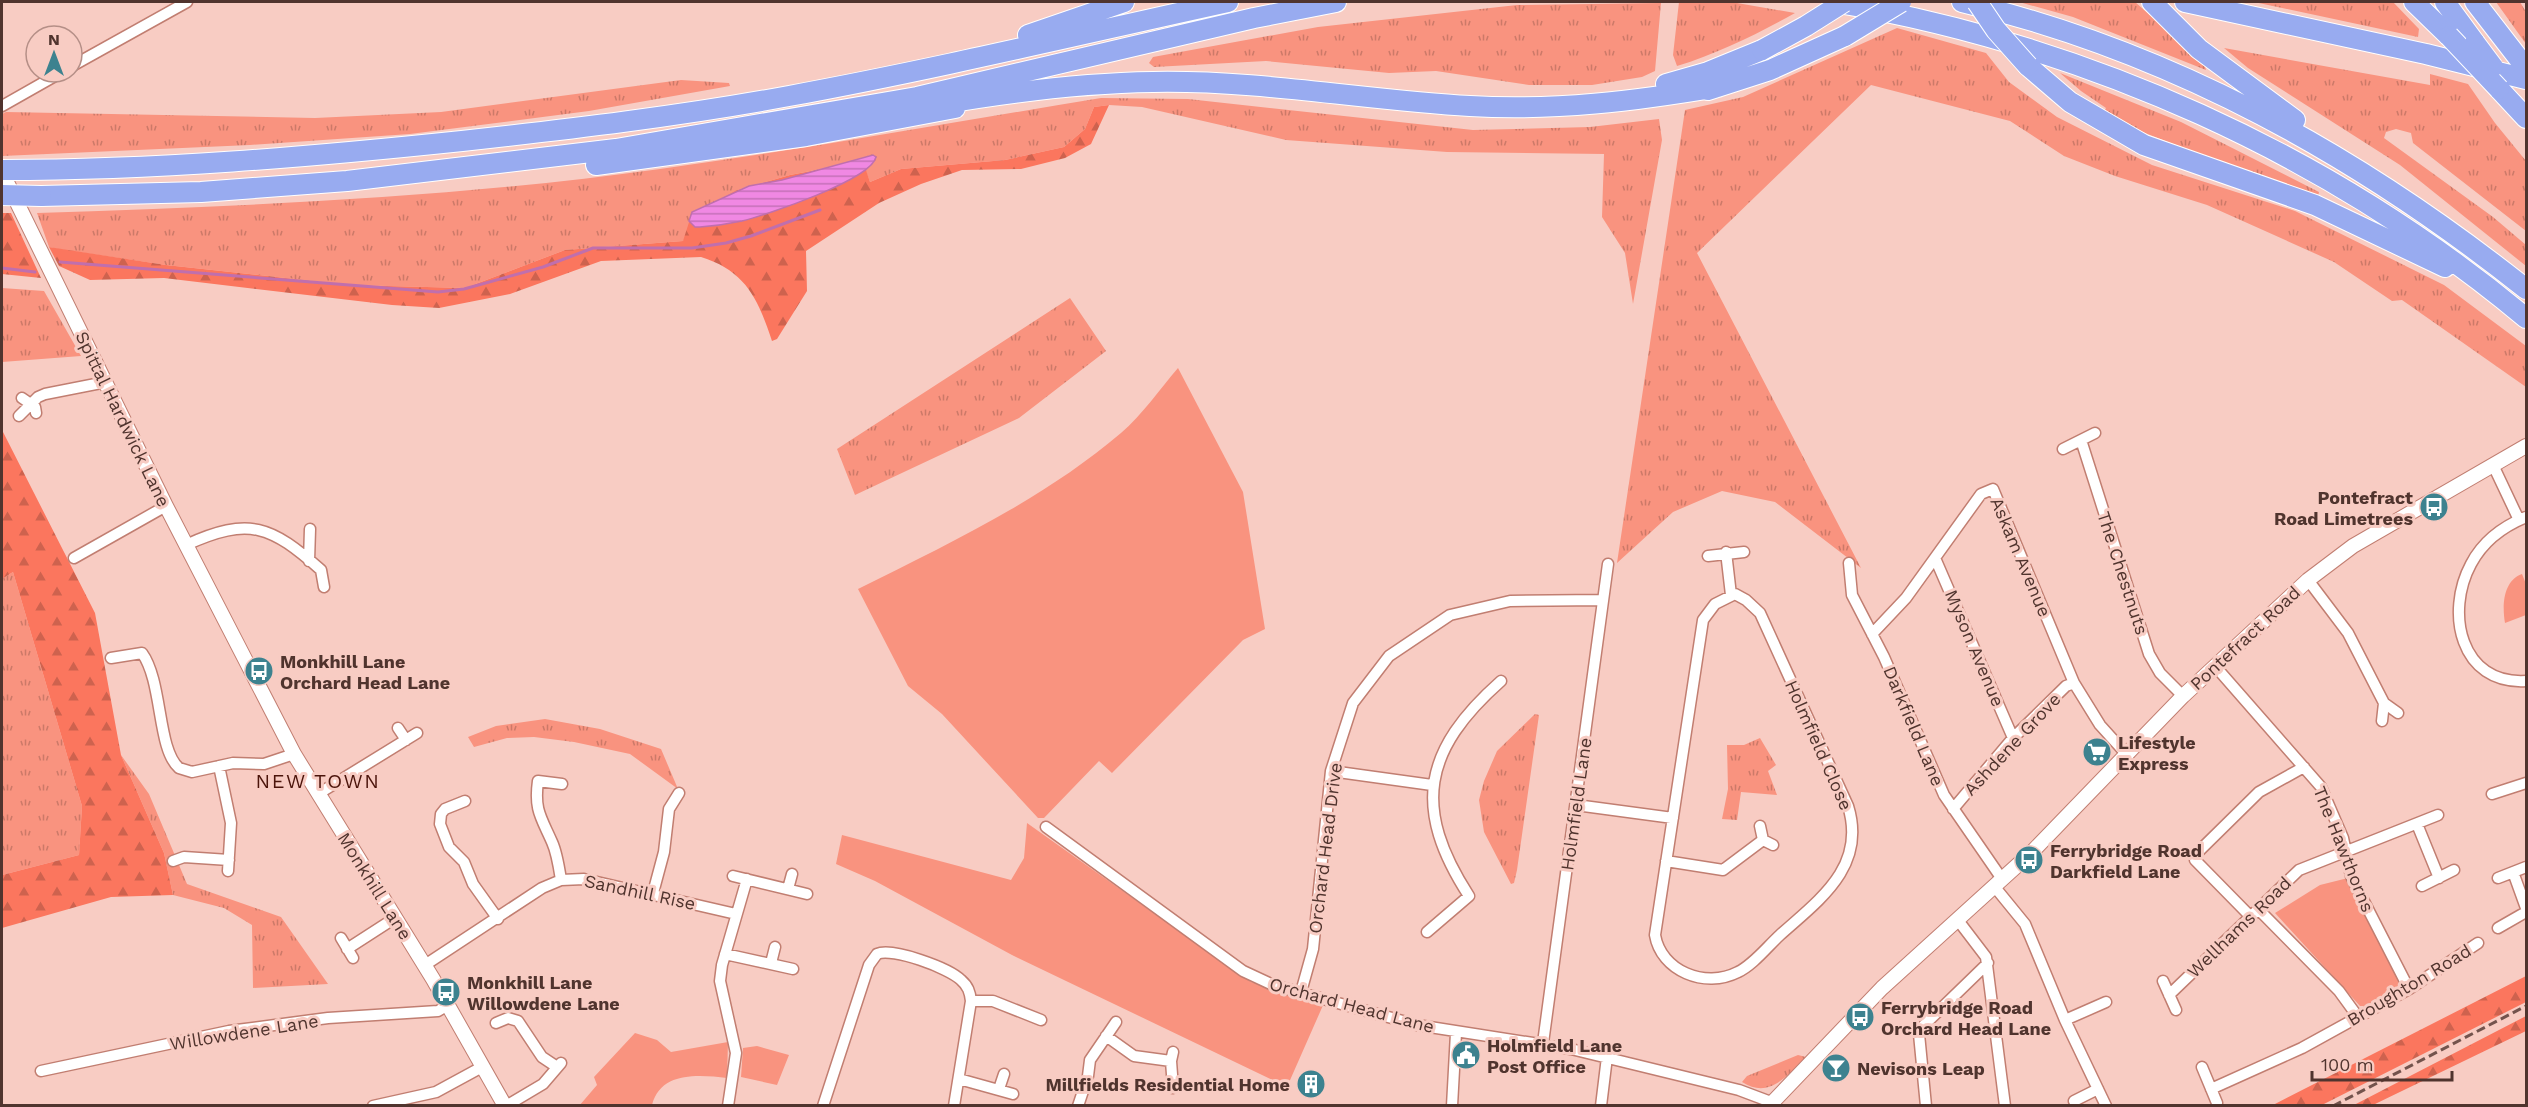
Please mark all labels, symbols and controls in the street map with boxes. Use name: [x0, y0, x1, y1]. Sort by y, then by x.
north arrow: [24, 24, 84, 84]
text: N: [48, 30, 60, 49]
street label: Spittal Hardwick Lane: [71, 328, 175, 510]
place label: Pontefract Road Limetrees: [2274, 487, 2413, 529]
bus stop icon: Pontefract Road Limetrees: [2418, 491, 2450, 523]
street label: Askam Avenue: [1986, 494, 2056, 620]
street label: The Chestnuts: [2093, 509, 2153, 637]
street label: Pontefract Road: [2186, 582, 2304, 694]
street label: Myson Avenue: [1941, 586, 2009, 710]
place label: Monkhill Lane Orchard Head Lane: [280, 651, 450, 693]
bus stop icon: Monkhill Lane Orchard Head Lane: [243, 655, 275, 687]
street label: Darkfield Lane: [1879, 663, 1949, 789]
street label: Holmfield Close: [1781, 677, 1857, 813]
street label: Ashdene Grove: [1959, 688, 2065, 800]
place label: Lifestyle Express: [2118, 732, 2196, 774]
street label: Holmfield Lane: [1556, 736, 1596, 872]
supermarket icon: Lifestyle Express: [2081, 736, 2113, 768]
street label: Orchard Head Drive: [1304, 761, 1346, 935]
district label: NEW TOWN: [256, 769, 380, 793]
street label: The Hawthorns: [2309, 783, 2379, 915]
street label: Monkhill Lane: [334, 829, 416, 943]
place label: Ferrybridge Road Darkfield Lane: [2050, 840, 2202, 882]
bus stop icon: Ferrybridge Road Darkfield Lane: [2013, 844, 2045, 876]
street label: Sandhill Rise: [583, 870, 697, 914]
street label: Wellhams Road: [2183, 872, 2295, 982]
street label: Broughton Road: [2343, 940, 2475, 1030]
place label: Monkhill Lane Willowdene Lane: [467, 972, 620, 1014]
street label: Orchard Head Lane: [1267, 973, 1437, 1037]
bus stop icon: Monkhill Lane Willowdene Lane: [430, 976, 462, 1008]
place label: Ferrybridge Road Orchard Head Lane: [1881, 997, 2051, 1039]
bus stop icon: Ferrybridge Road Orchard Head Lane: [1844, 1001, 1876, 1033]
street label: Willowdene Lane: [168, 1010, 320, 1054]
place label: Holmfield Lane Post Office: [1487, 1035, 1622, 1077]
public building icon: Holmfield Lane Post Office: [1450, 1039, 1482, 1071]
scale bar: [2312, 1044, 2452, 1082]
bar icon: Nevisons Leap: [1820, 1052, 1852, 1084]
text: 100 m: [2321, 1054, 2374, 1075]
place label: Nevisons Leap: [1857, 1058, 1985, 1079]
building icon: Millfields Residential Home: [1295, 1068, 1327, 1100]
place label: Millfields Residential Home: [1045, 1074, 1290, 1095]

